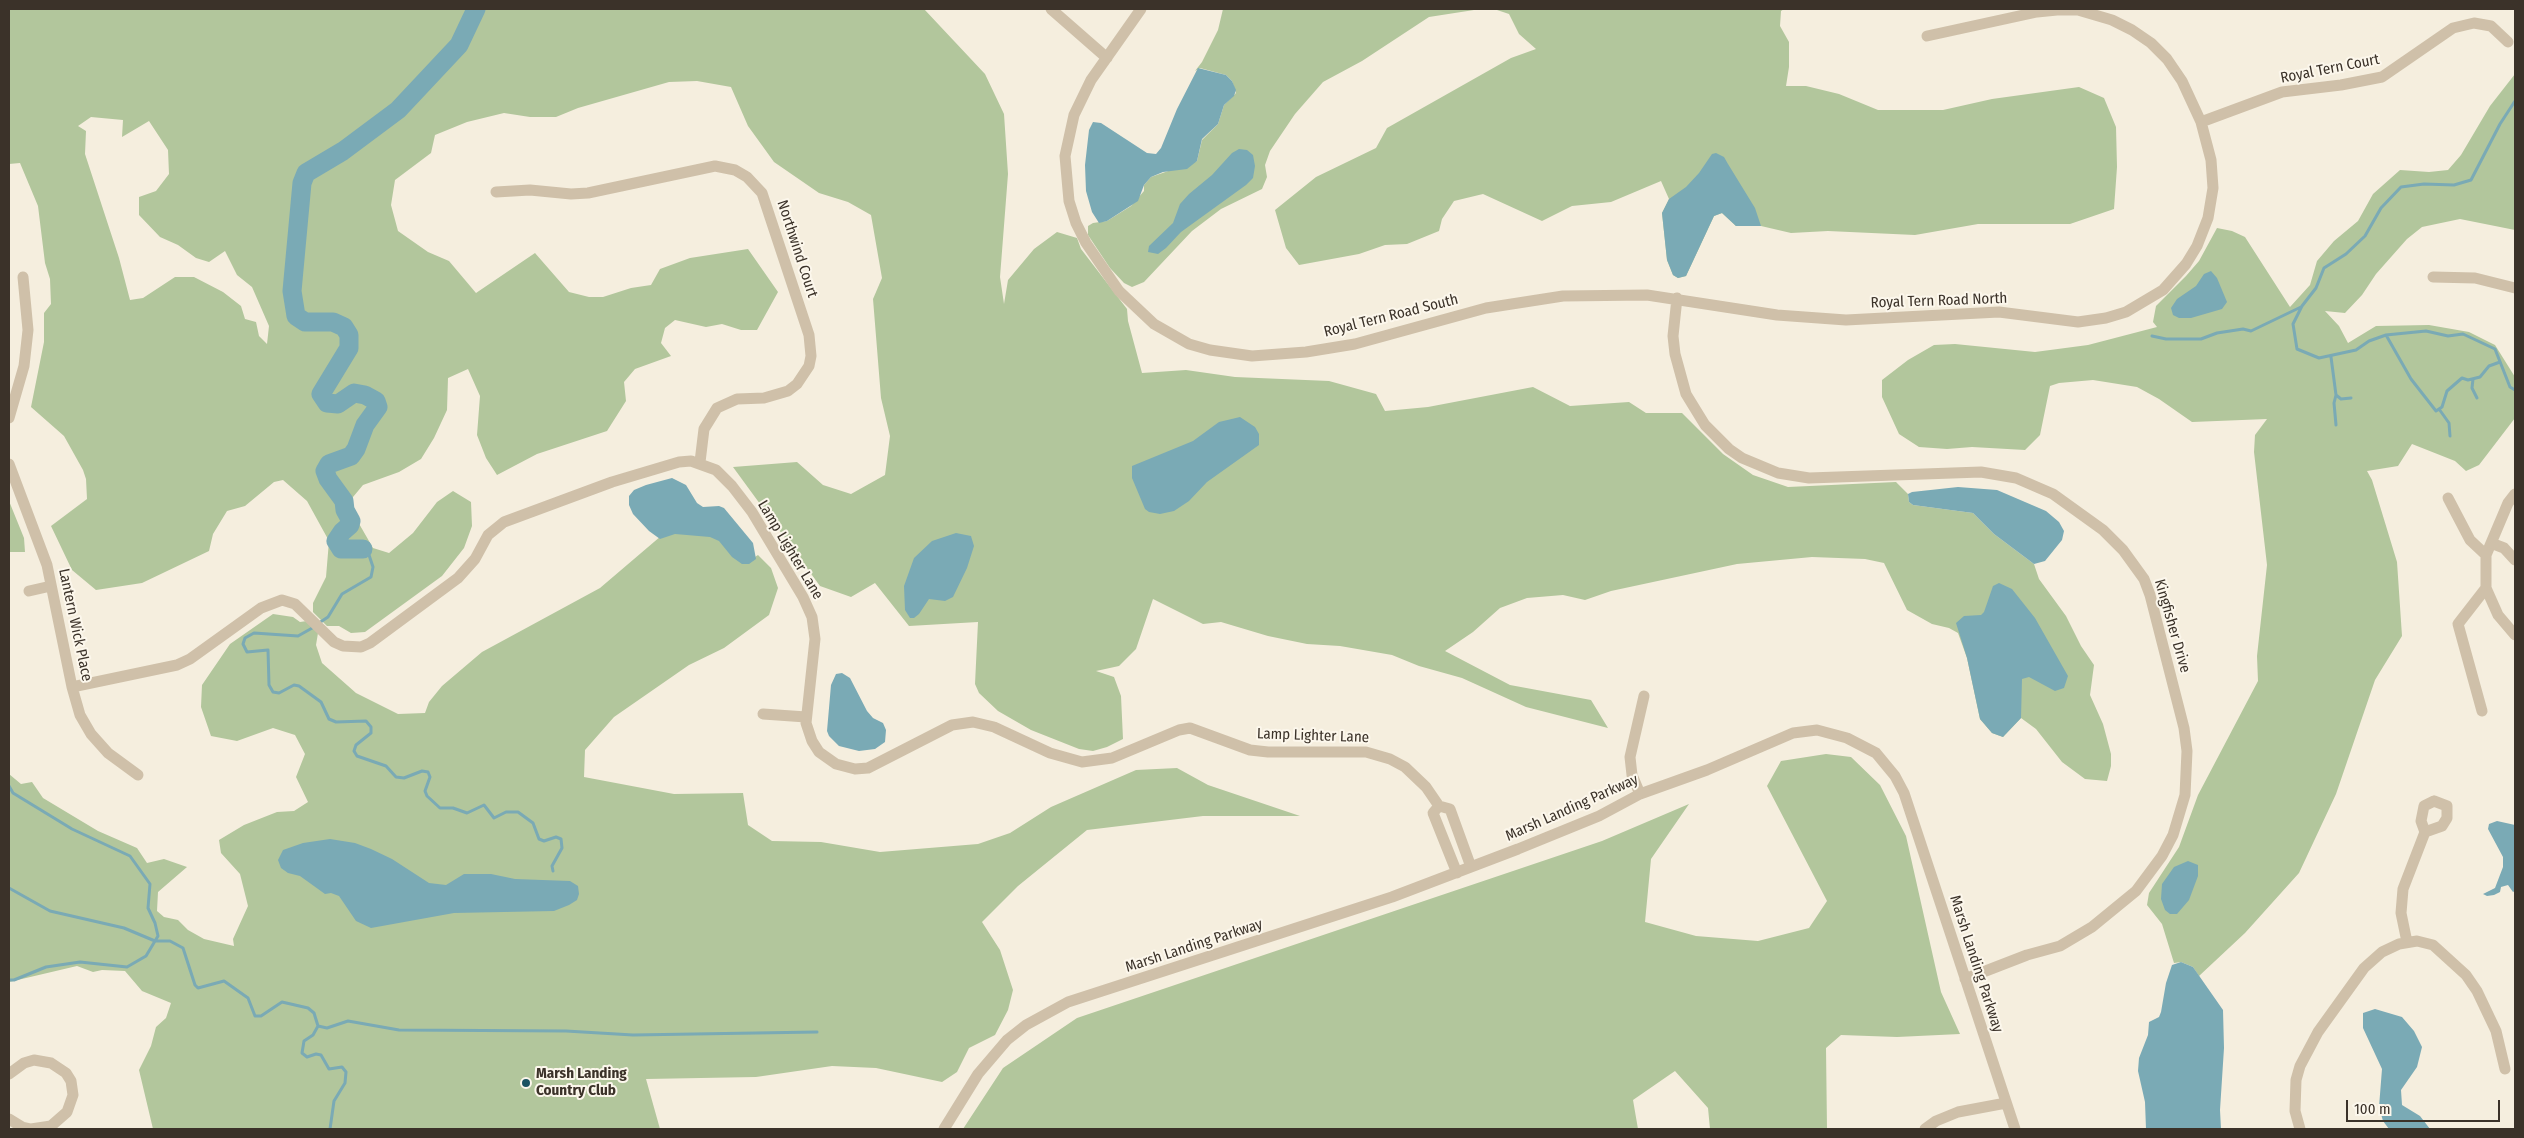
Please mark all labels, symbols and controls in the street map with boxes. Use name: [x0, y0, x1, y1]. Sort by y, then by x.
street label: Royal Tern Court: [2279, 51, 2381, 87]
street label: Northwind Court: [773, 198, 821, 300]
street label: Royal Tern Road North: [1870, 290, 2008, 312]
street label: Royal Tern Road South: [1322, 291, 1460, 341]
street label: Lamp Lighter Lane: [753, 497, 827, 603]
street label: Lantern Wick Place: [54, 567, 96, 683]
street label: Kingfisher Drive: [2150, 577, 2194, 675]
street label: Lamp Lighter Lane: [1257, 725, 1369, 747]
street label: Marsh Landing Parkway: [1503, 771, 1641, 845]
street label: Marsh Landing Parkway: [1945, 893, 2007, 1035]
street label: Marsh Landing Parkway: [1123, 915, 1265, 977]
place label: Marsh Landing Country Club: [536, 1065, 627, 1100]
marker: Marsh Landing Country Club: [520, 1077, 532, 1089]
scale bar: [2349, 1090, 2503, 1122]
text: 100 m: [2354, 1100, 2391, 1118]

